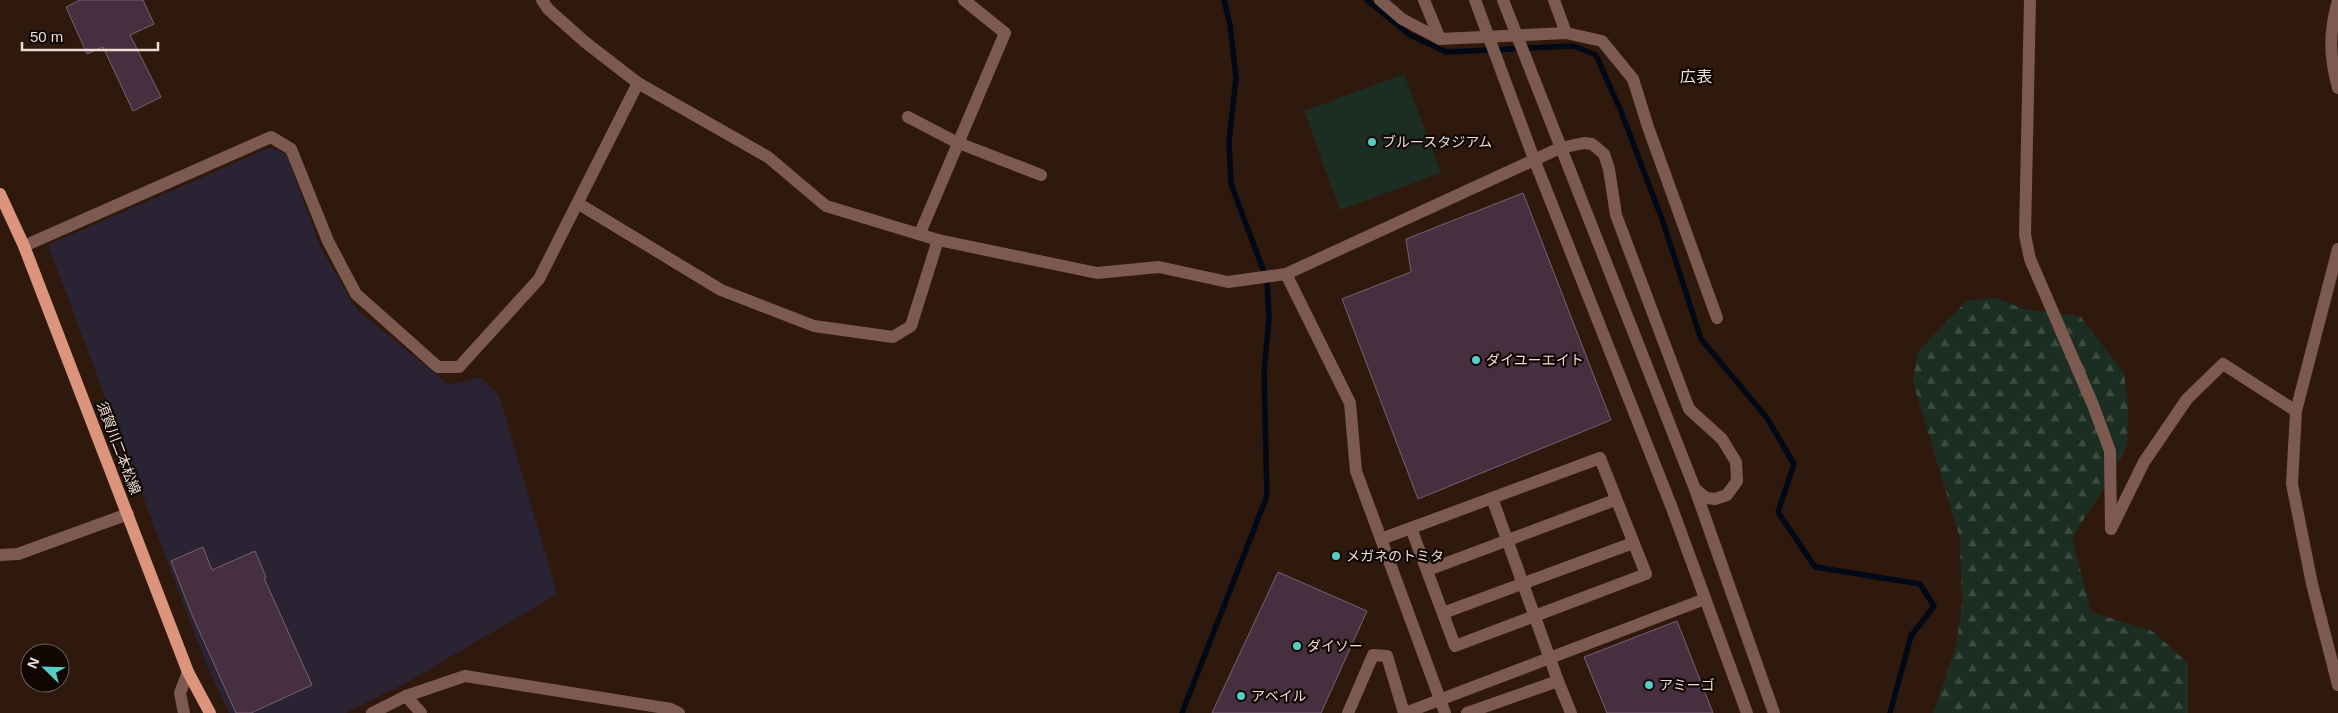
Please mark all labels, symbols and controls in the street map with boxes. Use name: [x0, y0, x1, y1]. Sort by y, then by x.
scale bar: [22, 20, 159, 52]
text: 50 m: [30, 28, 63, 45]
district label: 広表: [1680, 68, 1712, 85]
place label: ブルースタジアム: [1382, 134, 1492, 150]
marker: ブルースタジアム: [1366, 136, 1378, 148]
place label: ダイユーエイト: [1486, 352, 1584, 368]
marker: ダイユーエイト: [1470, 354, 1482, 366]
street label: 須賀川二本松線: [94, 399, 144, 497]
place label: メガネのトミタ: [1346, 548, 1444, 564]
marker: メガネのトミタ: [1330, 550, 1342, 562]
place label: ダイソー: [1307, 638, 1363, 654]
marker: ダイソー: [1291, 640, 1303, 652]
north arrow: [20, 643, 70, 693]
text: N: [24, 655, 42, 671]
place label: アミーゴ: [1659, 677, 1715, 693]
marker: アミーゴ: [1643, 679, 1655, 691]
place label: アベイル: [1251, 688, 1307, 704]
marker: アベイル: [1235, 690, 1247, 702]

